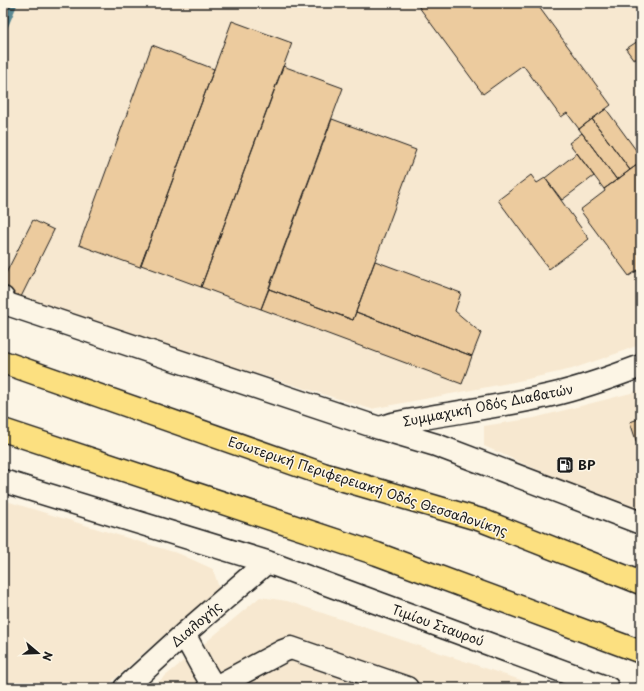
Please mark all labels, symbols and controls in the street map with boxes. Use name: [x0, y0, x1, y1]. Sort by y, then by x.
street label: Συμμαχική Οδός Διαβατών: [401, 379, 575, 430]
street label: Εσωτερική Περιφερειακή Οδός Θεσσαλονίκης: [226, 431, 511, 540]
fuel station icon: BP: [555, 455, 575, 475]
place label: BP: [578, 455, 596, 474]
street label: Διαλογής: [166, 596, 225, 651]
street label: Τιμίου Σταυρού: [389, 599, 487, 650]
north arrow: [18, 633, 58, 673]
text: N: [38, 650, 57, 664]

